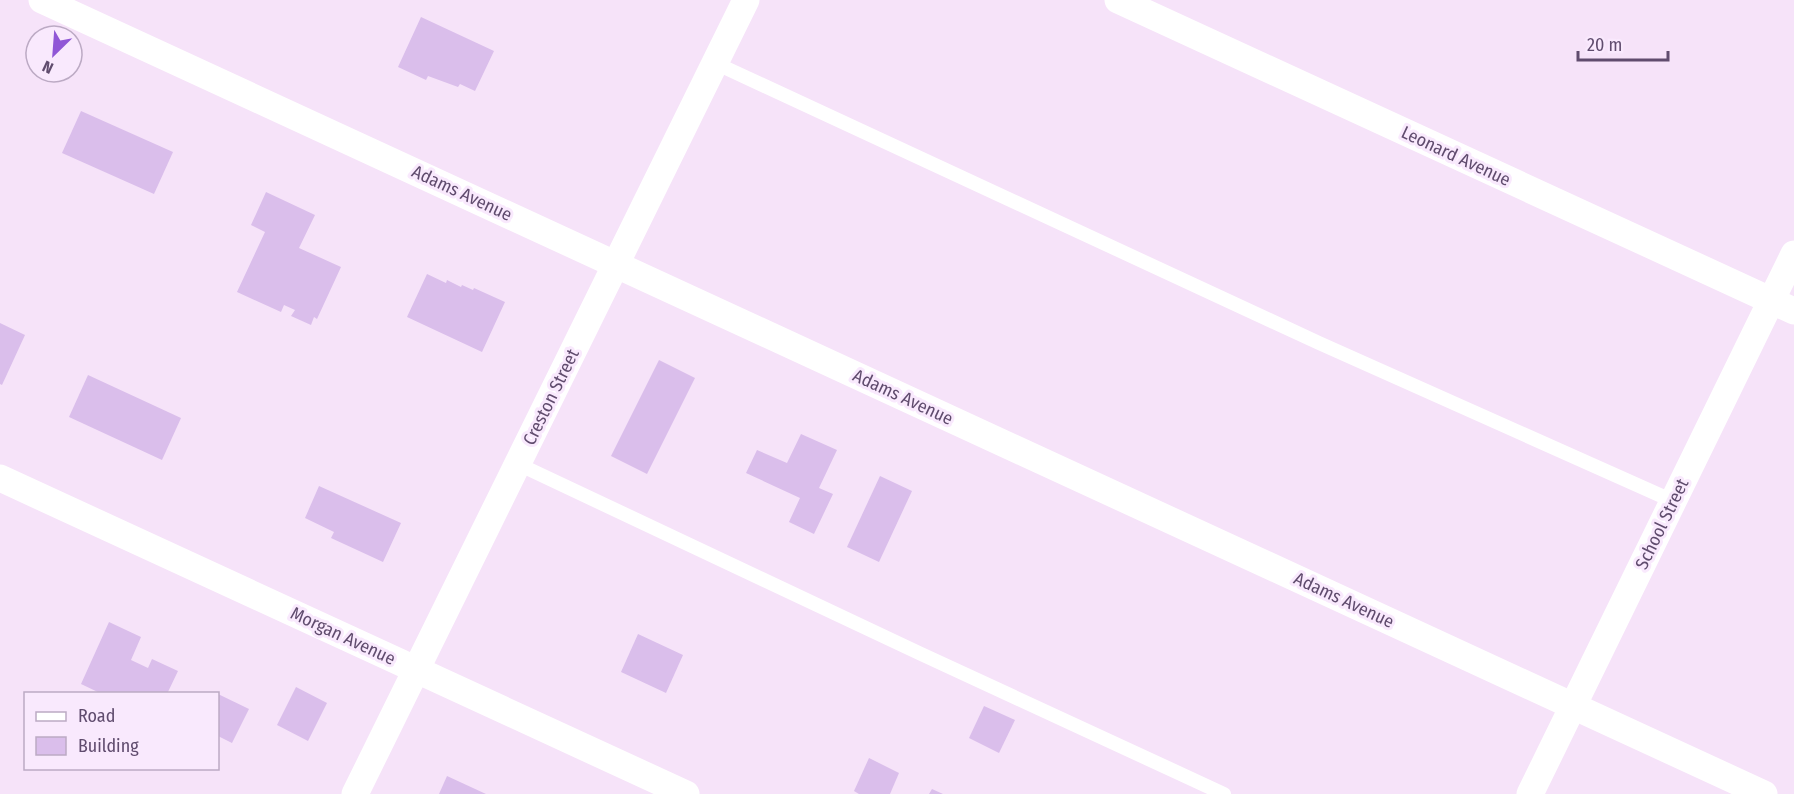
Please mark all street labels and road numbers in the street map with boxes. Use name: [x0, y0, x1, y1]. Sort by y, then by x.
street label: Leonard Avenue: [1398, 121, 1514, 191]
street label: Adams Avenue: [409, 160, 516, 226]
street label: Creston Street: [518, 345, 584, 449]
street label: Adams Avenue: [850, 364, 957, 430]
street label: School Street: [1631, 475, 1693, 573]
street label: Adams Avenue: [1291, 567, 1398, 633]
street label: Morgan Avenue: [287, 602, 399, 670]

